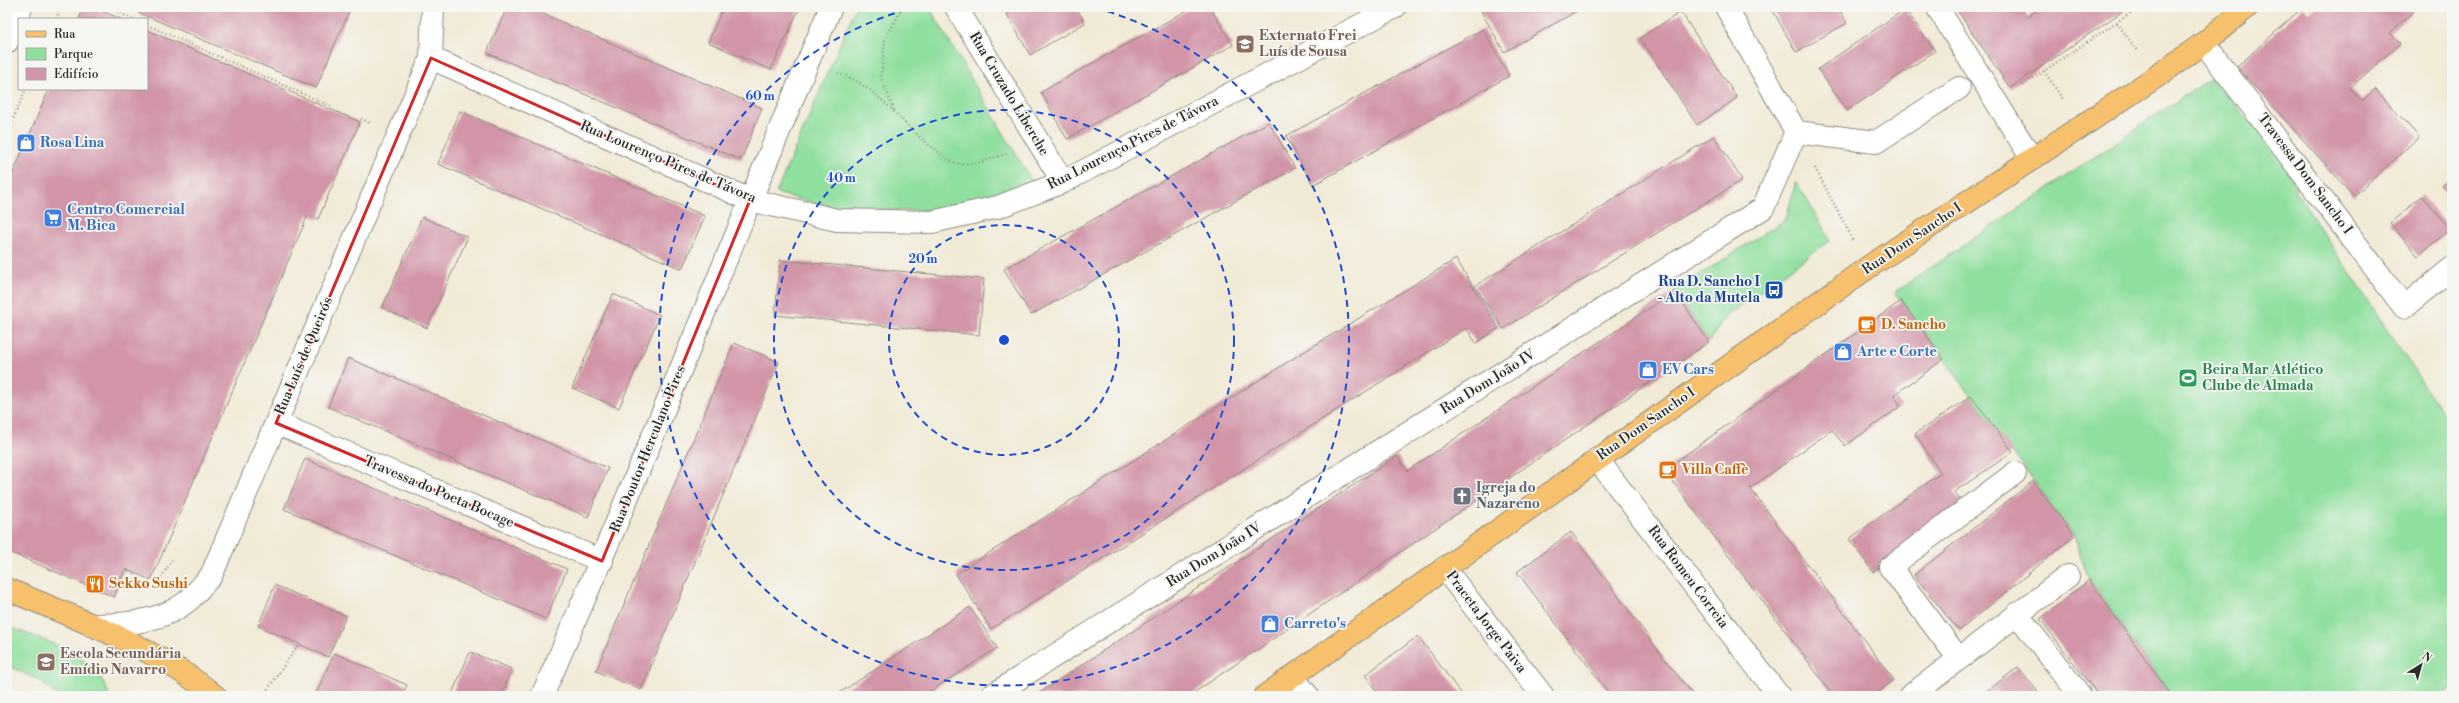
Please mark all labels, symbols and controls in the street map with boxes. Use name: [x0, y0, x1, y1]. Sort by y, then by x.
legend: [18, 18, 148, 90]
text: Rua: [54, 27, 76, 42]
place label: Externato Frei Luís de Sousa: [1259, 27, 1357, 61]
street label: Rua Cruzado Liberche: [965, 29, 1053, 159]
school or university icon: Externato Frei Luís de Sousa: [1234, 33, 1256, 55]
text: Parque: [54, 47, 93, 62]
text: Edifício: [54, 67, 99, 82]
text: 60 m: [745, 89, 775, 104]
street label: Rua Lourenço Pires de Távora: [1044, 92, 1222, 194]
street label: Travessa Dom Sancho I: [2254, 110, 2357, 239]
street label: Rua Lourenço Pires de Távora: [577, 117, 760, 208]
shop icon: Rosa Lina: [15, 132, 37, 154]
place label: Rosa Lina: [40, 134, 105, 152]
text: 40 m: [826, 171, 856, 186]
street label: Rua Dom Sancho I: [1859, 199, 1966, 279]
place label: Centro Comercial M. Bica: [67, 201, 185, 235]
supermarket icon: Centro Comercial M. Bica: [42, 207, 64, 229]
text: 20 m: [908, 252, 938, 267]
place label: Rua D. Sancho I - Alto da Mutela: [1657, 273, 1761, 307]
bus stop icon: Rua D. Sancho I - Alto da Mutela: [1763, 279, 1785, 301]
street label: Rua Luís de Queirós: [271, 294, 337, 418]
cafe icon: D. Sancho: [1856, 314, 1878, 336]
place label: D. Sancho: [1881, 316, 1946, 334]
centre of rings: [997, 333, 1011, 347]
shop icon: Arte e Corte: [1832, 341, 1854, 363]
place label: Arte e Corte: [1856, 343, 1937, 361]
street label: Rua Dom João IV: [1437, 345, 1540, 418]
shop icon: EV Cars: [1637, 359, 1659, 381]
place label: EV Cars: [1662, 361, 1714, 379]
place label: Beira Mar Atlético Clube de Almada: [2202, 361, 2324, 395]
street label: Rua Doutor Herculano Pires: [606, 363, 690, 535]
sports icon: Beira Mar Atlético Clube de Almada: [2177, 367, 2199, 389]
street label: Rua Dom Sancho I: [1593, 383, 1699, 465]
street label: Travessa do Poeta Bocage: [361, 452, 517, 532]
cafe icon: Villa Caffè: [1657, 459, 1679, 481]
place label: Villa Caffè: [1681, 461, 1749, 479]
place label: Igreja do Nazareno: [1476, 479, 1540, 513]
church icon: Igreja do Nazareno: [1451, 485, 1473, 507]
street label: Rua Dom João IV: [1163, 518, 1266, 591]
street label: Rua Romeu Correia: [1644, 522, 1733, 633]
street label: Praceta Jorge Paiva: [1442, 567, 1531, 677]
restaurant icon: Sekko Sushi: [84, 573, 106, 595]
place label: Sekko Sushi: [109, 575, 188, 593]
shop icon: Carreto's: [1259, 613, 1281, 635]
place label: Carreto's: [1284, 615, 1346, 633]
place label: Escola Secundária Emídio Navarro: [60, 645, 182, 679]
north arrow: [2401, 645, 2441, 685]
text: N: [2419, 650, 2434, 666]
school or university icon: Escola Secundária Emídio Navarro: [35, 651, 57, 673]

